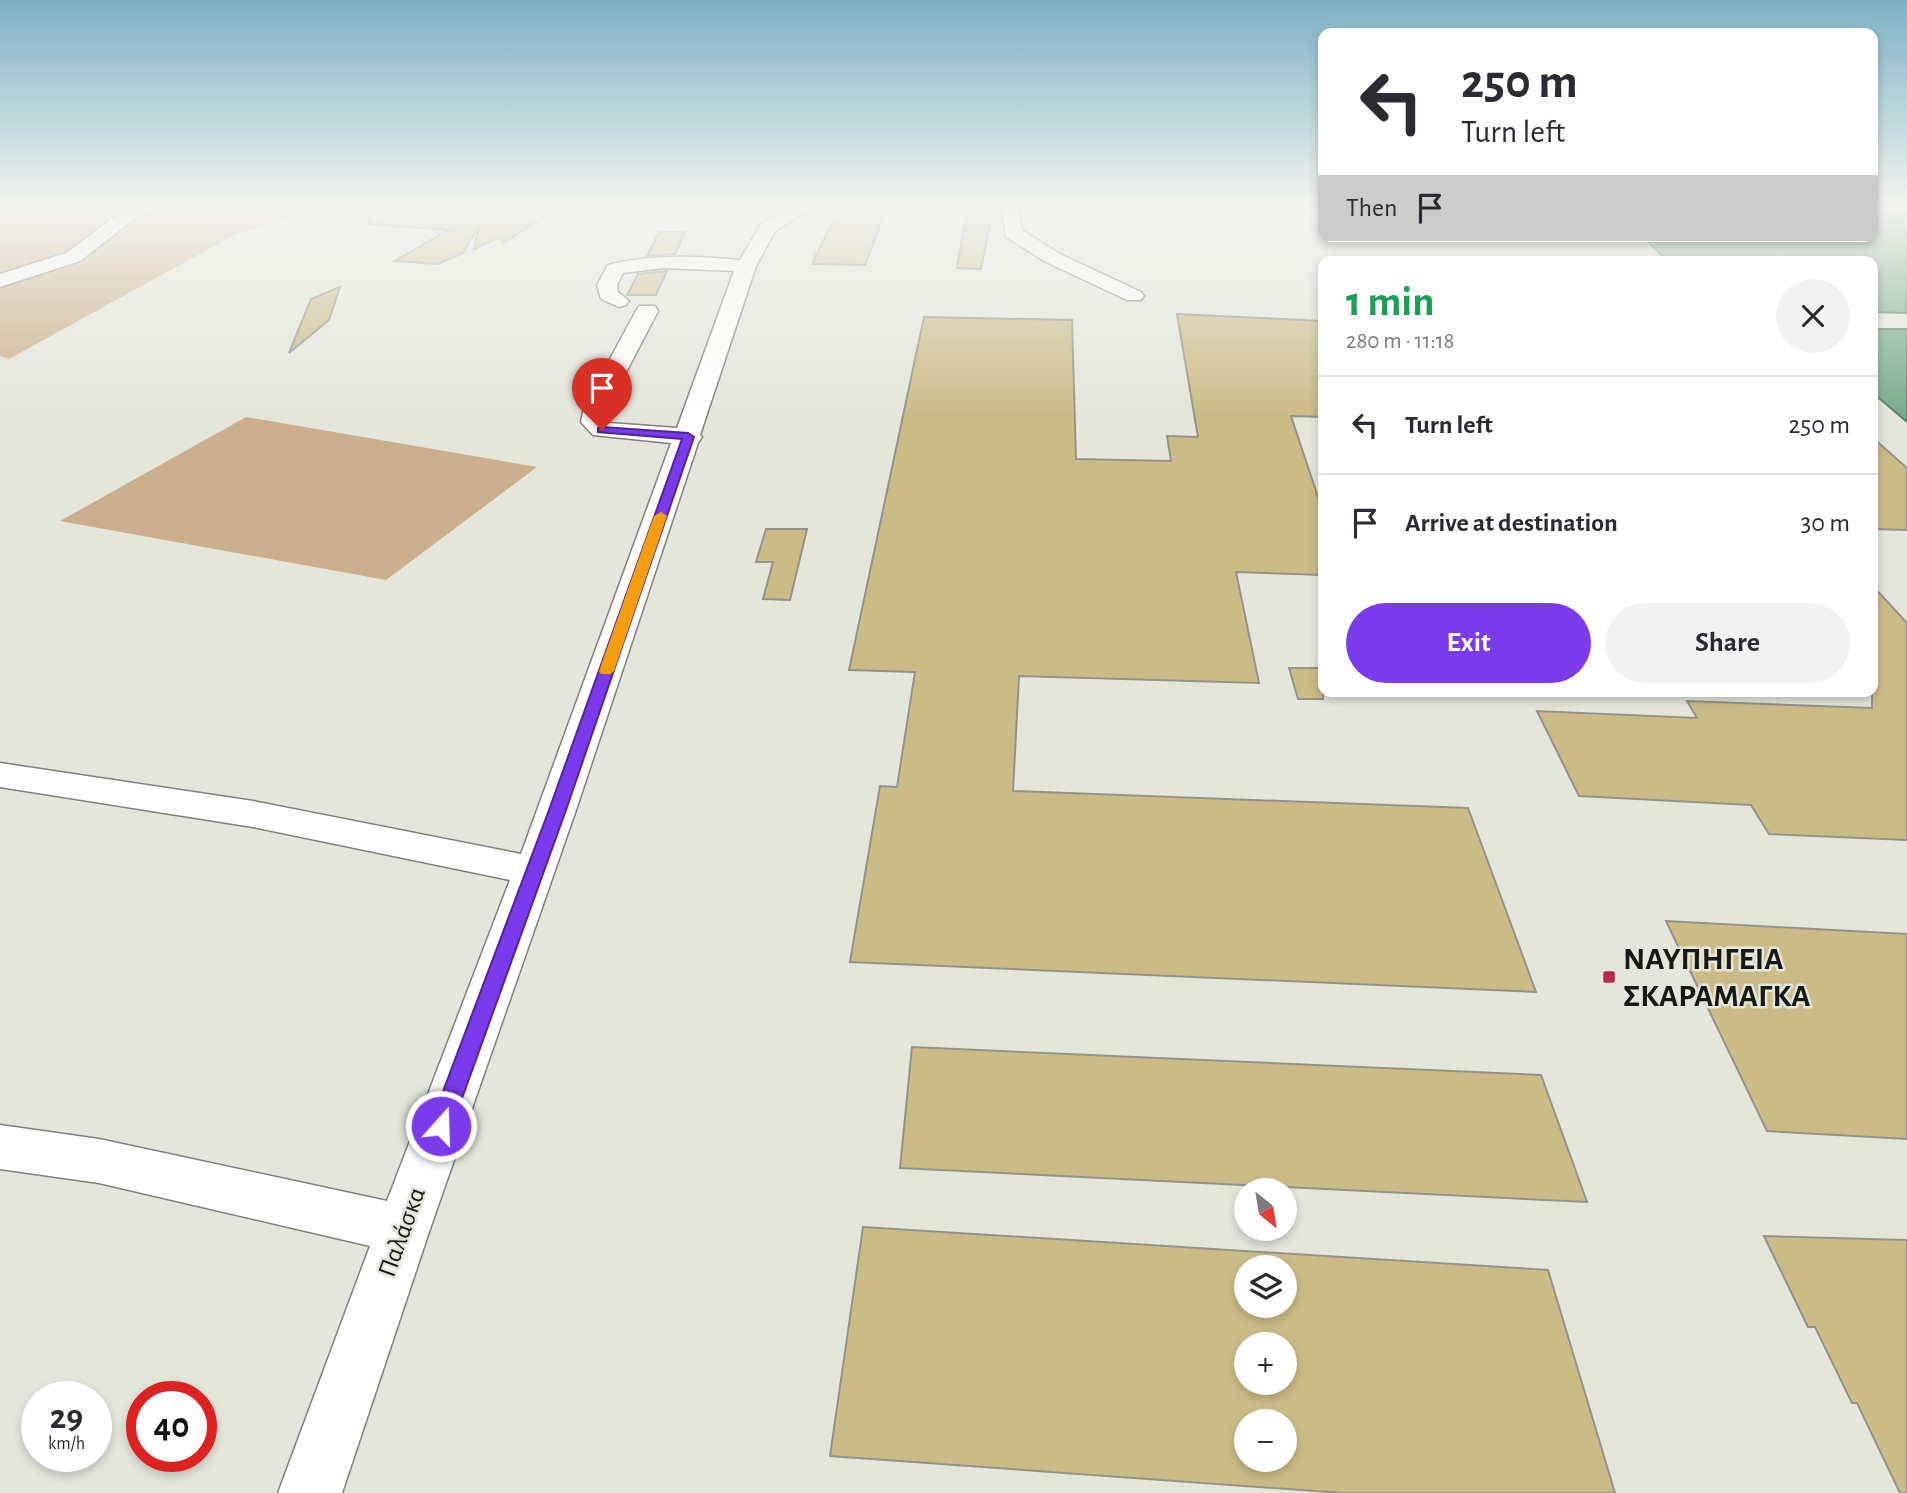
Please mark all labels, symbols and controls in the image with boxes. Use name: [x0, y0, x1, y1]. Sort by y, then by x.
icon: left: [1346, 56, 1437, 147]
text: 250 m: [1461, 58, 1578, 107]
text: Turn left: [1461, 116, 1565, 148]
icon: arrive: [1411, 189, 1449, 227]
text: Then: [1346, 195, 1397, 221]
button: close: [1776, 279, 1850, 353]
text: 1 min: [1346, 281, 1435, 323]
text: 280 m · 11:18: [1346, 330, 1454, 353]
pin: [572, 358, 632, 430]
icon: arrive: [583, 369, 621, 407]
icon: left: [1346, 406, 1384, 444]
text: Turn left: [1405, 412, 1493, 438]
text: 250 m: [1788, 412, 1850, 438]
icon: arrive: [1346, 504, 1384, 542]
text: Arrive at destination: [1405, 510, 1618, 536]
text: 30 m: [1800, 510, 1850, 536]
button: Exit: [1346, 603, 1591, 683]
button: Share: [1605, 603, 1850, 683]
place label: ΝΑΥΠΗΓΕΙΑ ΣΚΑΡΑΜΑΓΚΑ: [1623, 943, 1810, 1012]
marker: ΝΑΥΠΗΓΕΙΑ ΣΚΑΡΑΜΑΓΚΑ: [1601, 969, 1617, 985]
position arrow: [404, 1089, 478, 1163]
north arrow: [1234, 1178, 1297, 1241]
map controls: [1234, 1178, 1297, 1472]
street label: Παλάσκα: [374, 1184, 430, 1280]
button: layers: [1234, 1255, 1297, 1318]
button: +: [1234, 1332, 1297, 1395]
speed limit sign: 40: [126, 1381, 217, 1472]
text: 29: [50, 1400, 83, 1435]
button: −: [1234, 1409, 1297, 1472]
text: km/h: [48, 1435, 85, 1453]

